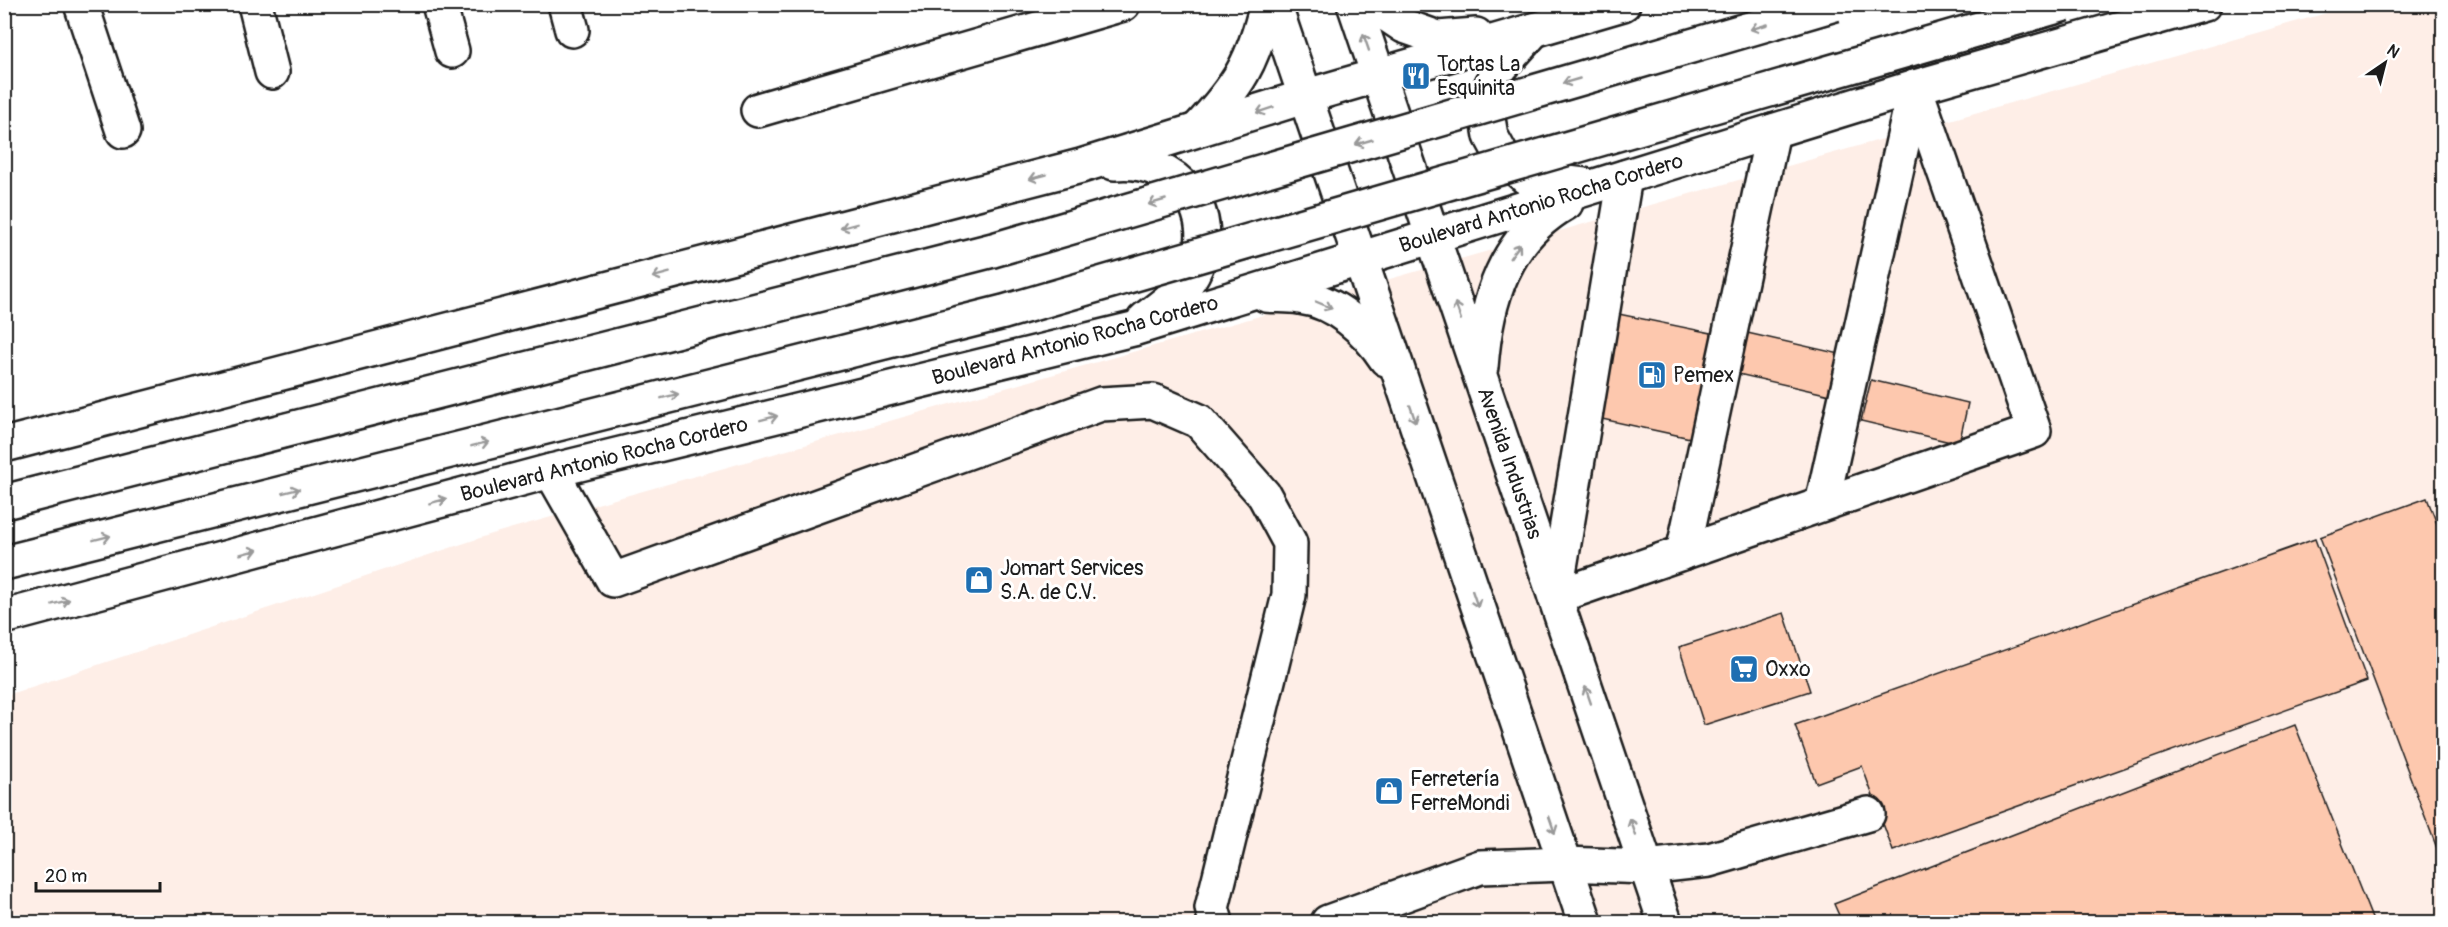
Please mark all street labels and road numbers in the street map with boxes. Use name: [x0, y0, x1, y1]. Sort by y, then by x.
street label: Boulevard Antonio Rocha Cordero: [1396, 147, 1686, 260]
street label: Boulevard Antonio Rocha Cordero: [929, 289, 1221, 392]
street label: Avenida Industrias: [1471, 384, 1548, 543]
street label: Boulevard Antonio Rocha Cordero: [458, 411, 751, 508]

